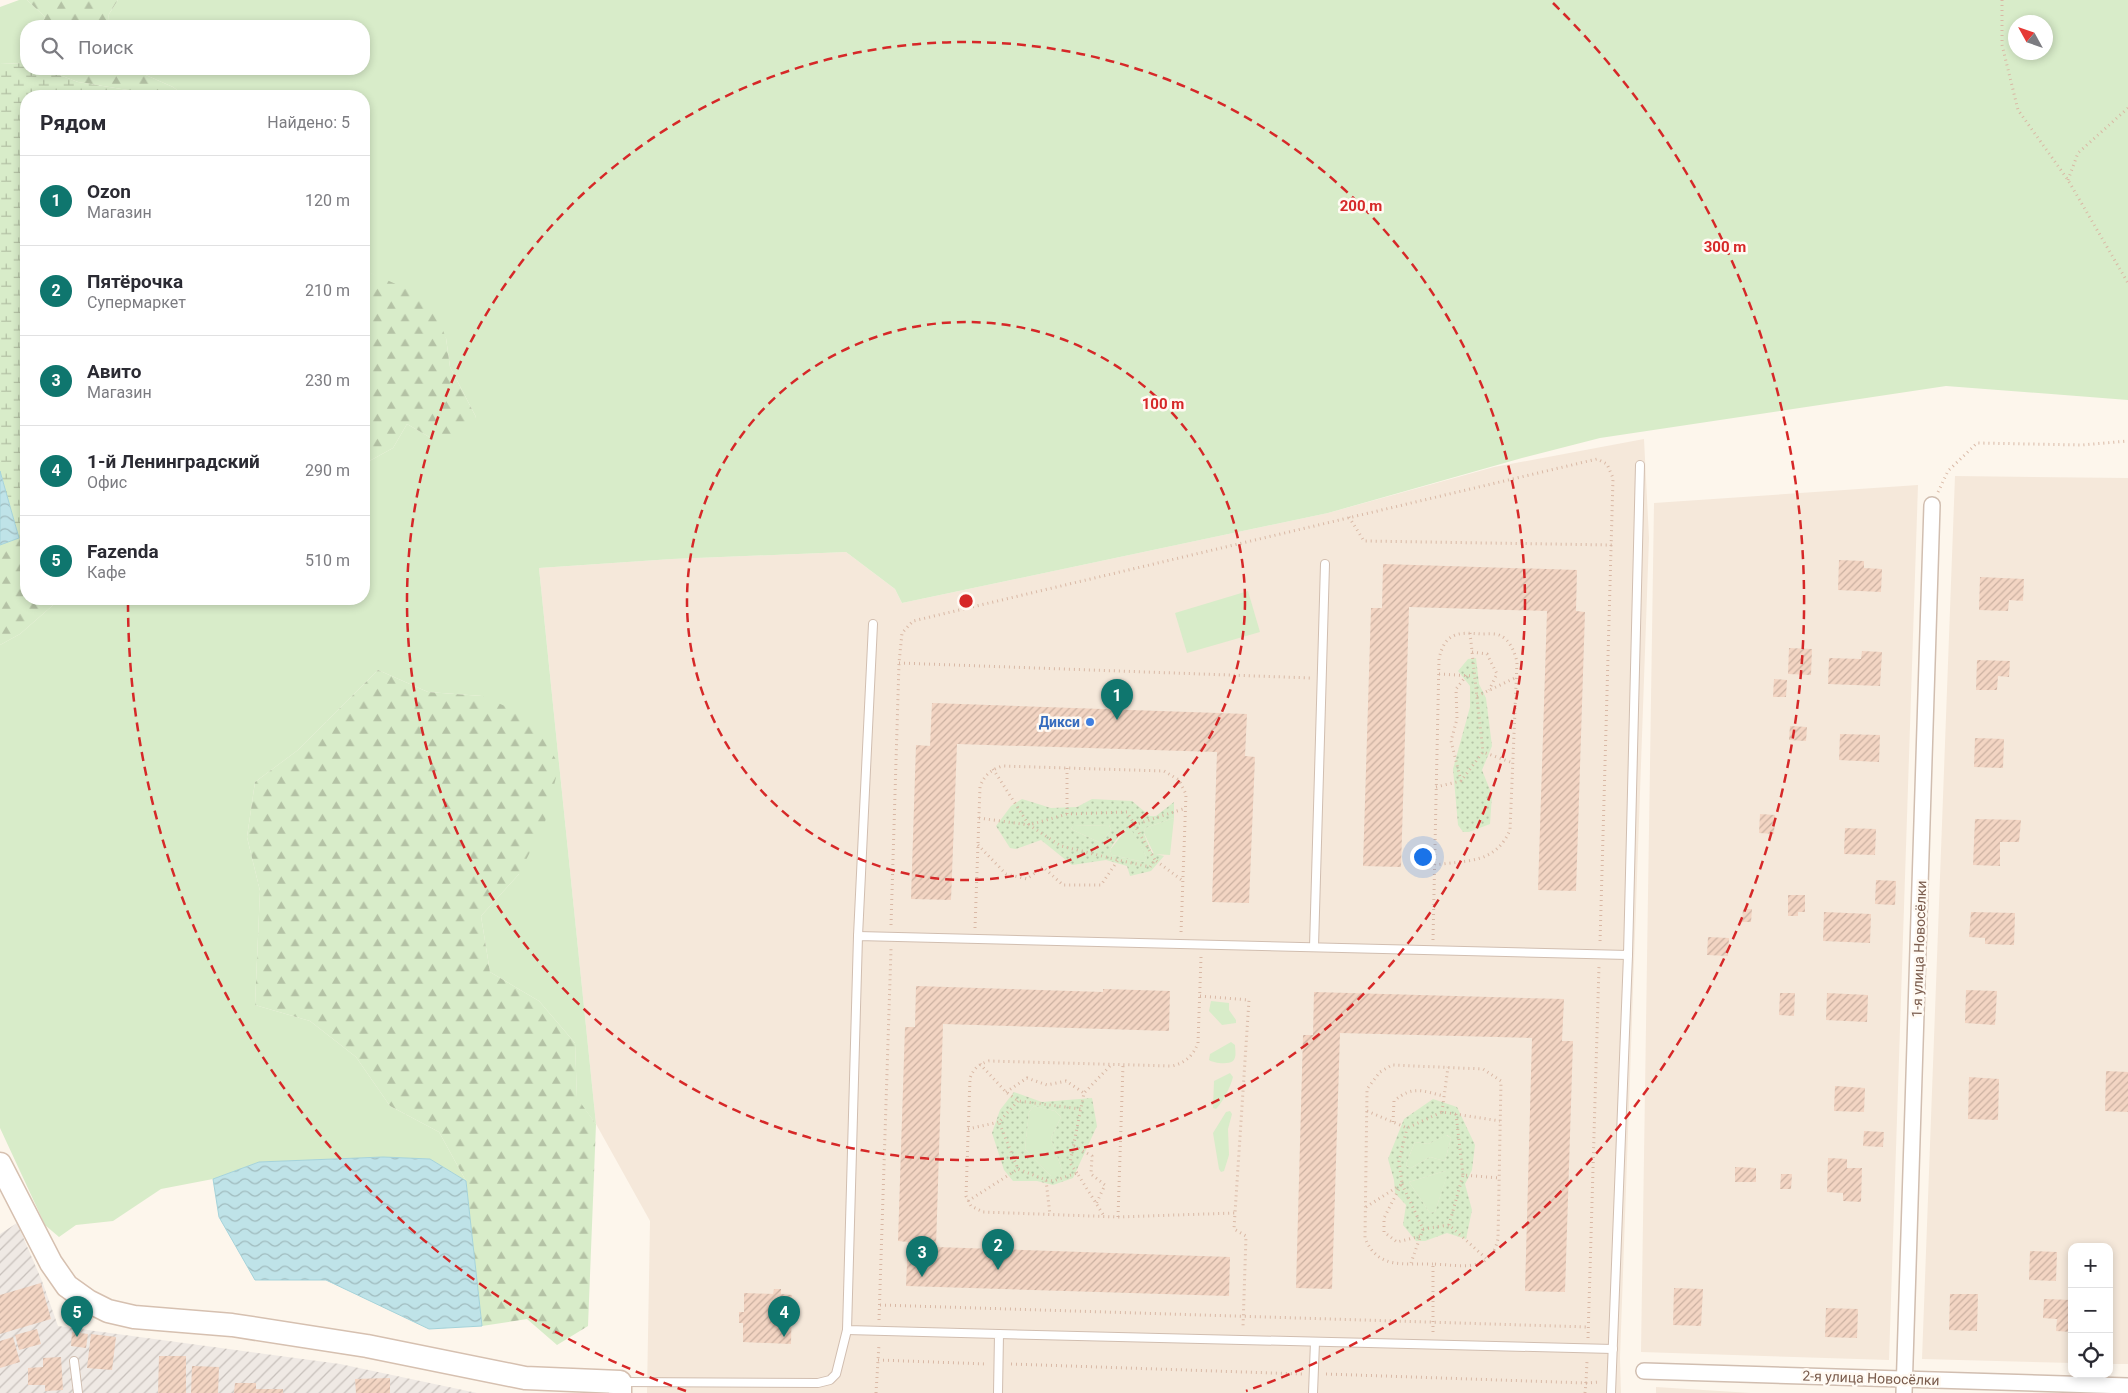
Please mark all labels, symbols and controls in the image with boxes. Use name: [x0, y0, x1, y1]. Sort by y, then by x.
north arrow: [2008, 15, 2053, 60]
search box: [20, 20, 370, 75]
icon: search: [38, 34, 66, 62]
text: Поиск: [78, 36, 134, 59]
text: Рядом: [40, 111, 106, 135]
text: Найдено: 5: [267, 113, 350, 132]
text: Ozon: [87, 180, 131, 203]
text: 1: [51, 191, 61, 210]
text: 120 m: [305, 191, 350, 210]
text: 200 m: [1340, 197, 1382, 215]
text: Магазин: [87, 203, 152, 222]
text: 300 m: [1704, 238, 1746, 256]
text: Пятёрочка: [87, 270, 183, 293]
text: 2: [51, 281, 61, 300]
text: 210 m: [305, 281, 350, 300]
text: Супермаркет: [87, 293, 186, 312]
text: Авито: [87, 360, 141, 383]
text: 3: [51, 371, 61, 390]
text: 230 m: [305, 371, 350, 390]
text: Магазин: [87, 383, 152, 402]
text: 100 m: [1142, 395, 1184, 413]
text: 1-й Ленинградский: [87, 450, 260, 473]
text: 4: [51, 461, 61, 480]
text: 290 m: [305, 461, 350, 480]
text: Офис: [87, 473, 127, 492]
text: Fazenda: [87, 540, 159, 563]
text: 5: [51, 551, 61, 570]
text: 510 m: [305, 551, 350, 570]
text: Кафе: [87, 563, 126, 582]
centre of rings: [957, 592, 975, 610]
pin: 1: [1101, 679, 1133, 720]
place label: Дикси: [1039, 714, 1080, 730]
marker: Дикси: [1084, 716, 1096, 728]
your location: [1410, 844, 1436, 870]
street label: 1-я улица Новосёлки: [1909, 880, 1929, 1018]
pin: 2: [982, 1229, 1014, 1270]
pin: 3: [906, 1236, 938, 1277]
map controls: [2068, 1243, 2113, 1378]
button: +: [2068, 1243, 2113, 1288]
button: −: [2068, 1288, 2113, 1333]
pin: 5: [61, 1296, 93, 1337]
pin: 4: [768, 1296, 800, 1337]
button: locate: [2068, 1333, 2113, 1378]
street label: 2-я улица Новосёлки: [1802, 1368, 1940, 1388]

